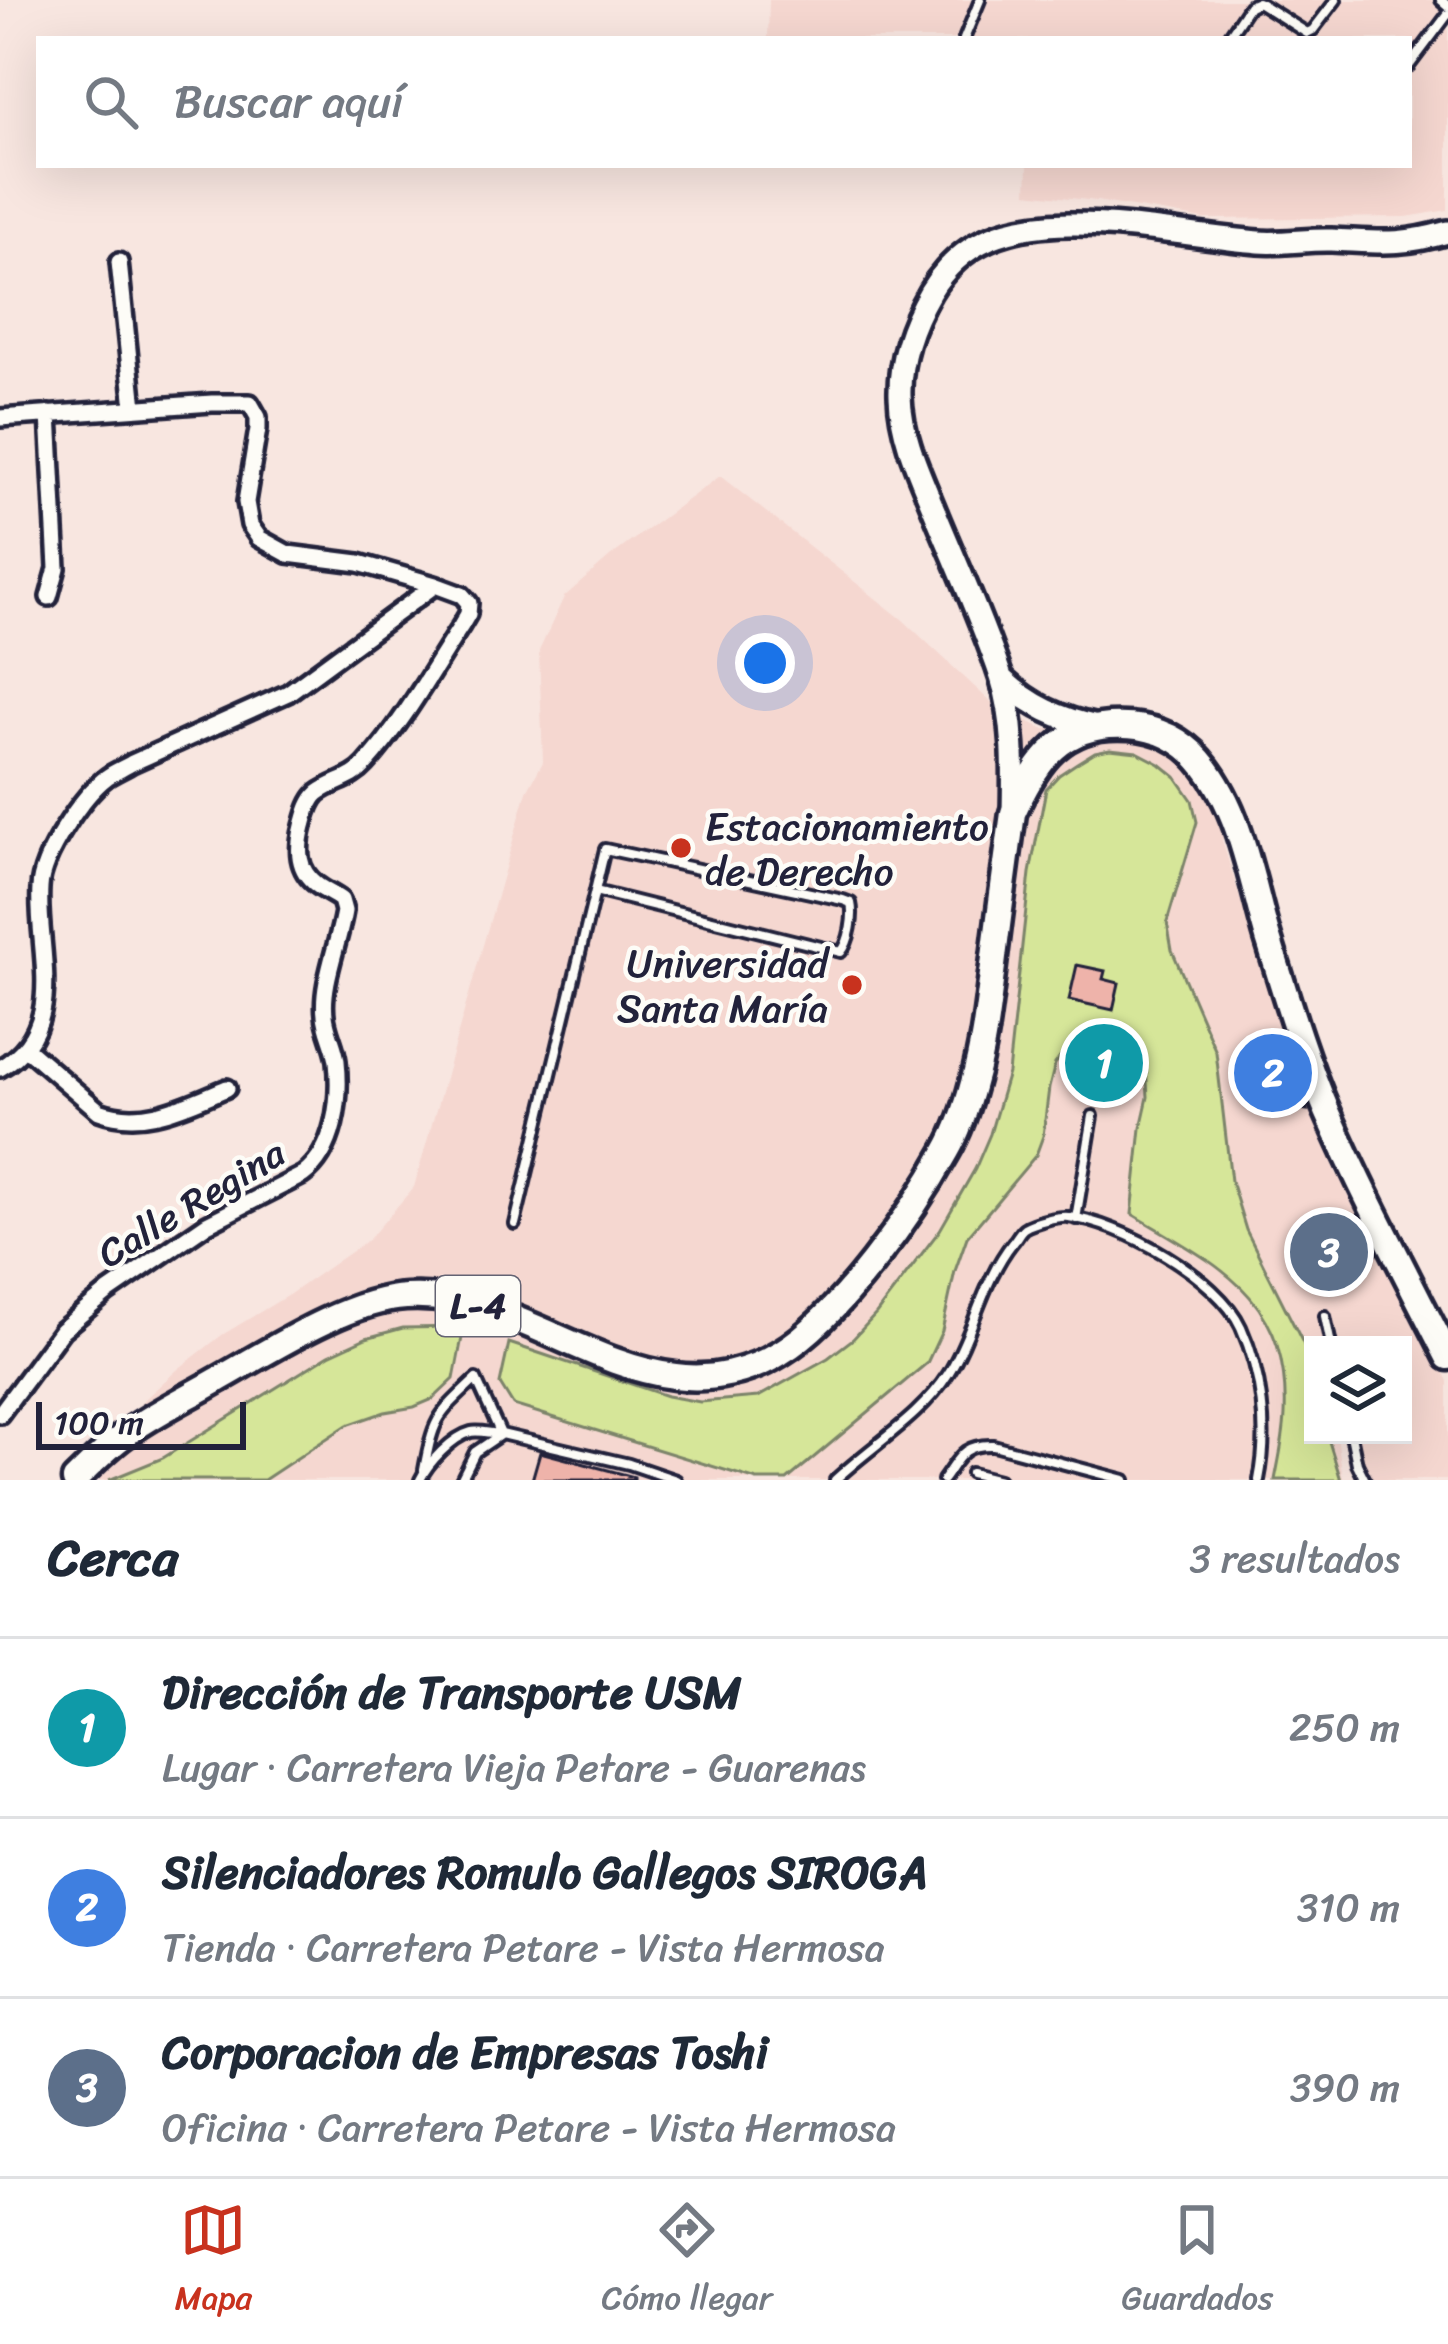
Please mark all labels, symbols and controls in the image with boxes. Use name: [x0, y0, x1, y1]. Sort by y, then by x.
search box: [36, 36, 1412, 168]
text: Buscar aquí: [174, 62, 403, 142]
icon: search: [78, 69, 144, 135]
your location: [735, 633, 795, 693]
place label: Estacionamiento de Derecho: [705, 792, 989, 906]
marker: Estacionamiento de Derecho: [668, 835, 694, 861]
place label: Universidad Santa María: [617, 929, 830, 1043]
marker: Universidad Santa María: [839, 972, 865, 998]
pin: 1: [1065, 1018, 1143, 1108]
pin: 2: [1234, 1028, 1312, 1118]
street label: Calle Regina: [83, 1119, 299, 1287]
pin: 3: [1290, 1207, 1368, 1297]
road number: L-4: [436, 1276, 520, 1336]
map controls: [1304, 1336, 1412, 1444]
button: layers: [1304, 1336, 1412, 1444]
text: 100 m: [54, 1394, 144, 1452]
scale bar: [36, 1396, 246, 1449]
text: Cerca: [48, 1513, 178, 1603]
text: 3 resultados: [1189, 1524, 1400, 1593]
text: Dirección de Transporte USM: [162, 1653, 741, 1733]
text: 1: [79, 1693, 95, 1762]
text: 250 m: [1289, 1693, 1400, 1762]
text: Lugar · Carretera Vieja Petare - Guarenas: [162, 1733, 866, 1802]
text: Silenciadores Romulo Gallegos SIROGA: [162, 1833, 927, 1913]
text: 2: [76, 1873, 98, 1942]
text: 310 m: [1297, 1873, 1400, 1942]
text: Tienda · Carretera Petare - Vista Hermosa: [162, 1913, 885, 1982]
text: Corporacion de Empresas Toshi: [162, 2013, 768, 2093]
text: 3: [76, 2053, 98, 2122]
text: 390 m: [1290, 2053, 1400, 2122]
text: Oficina · Carretera Petare - Vista Hermosa: [162, 2093, 896, 2162]
tab: Mapa: [175, 2197, 252, 2327]
tab: Cómo llegar: [602, 2197, 772, 2327]
tab: Guardados: [1122, 2197, 1273, 2327]

